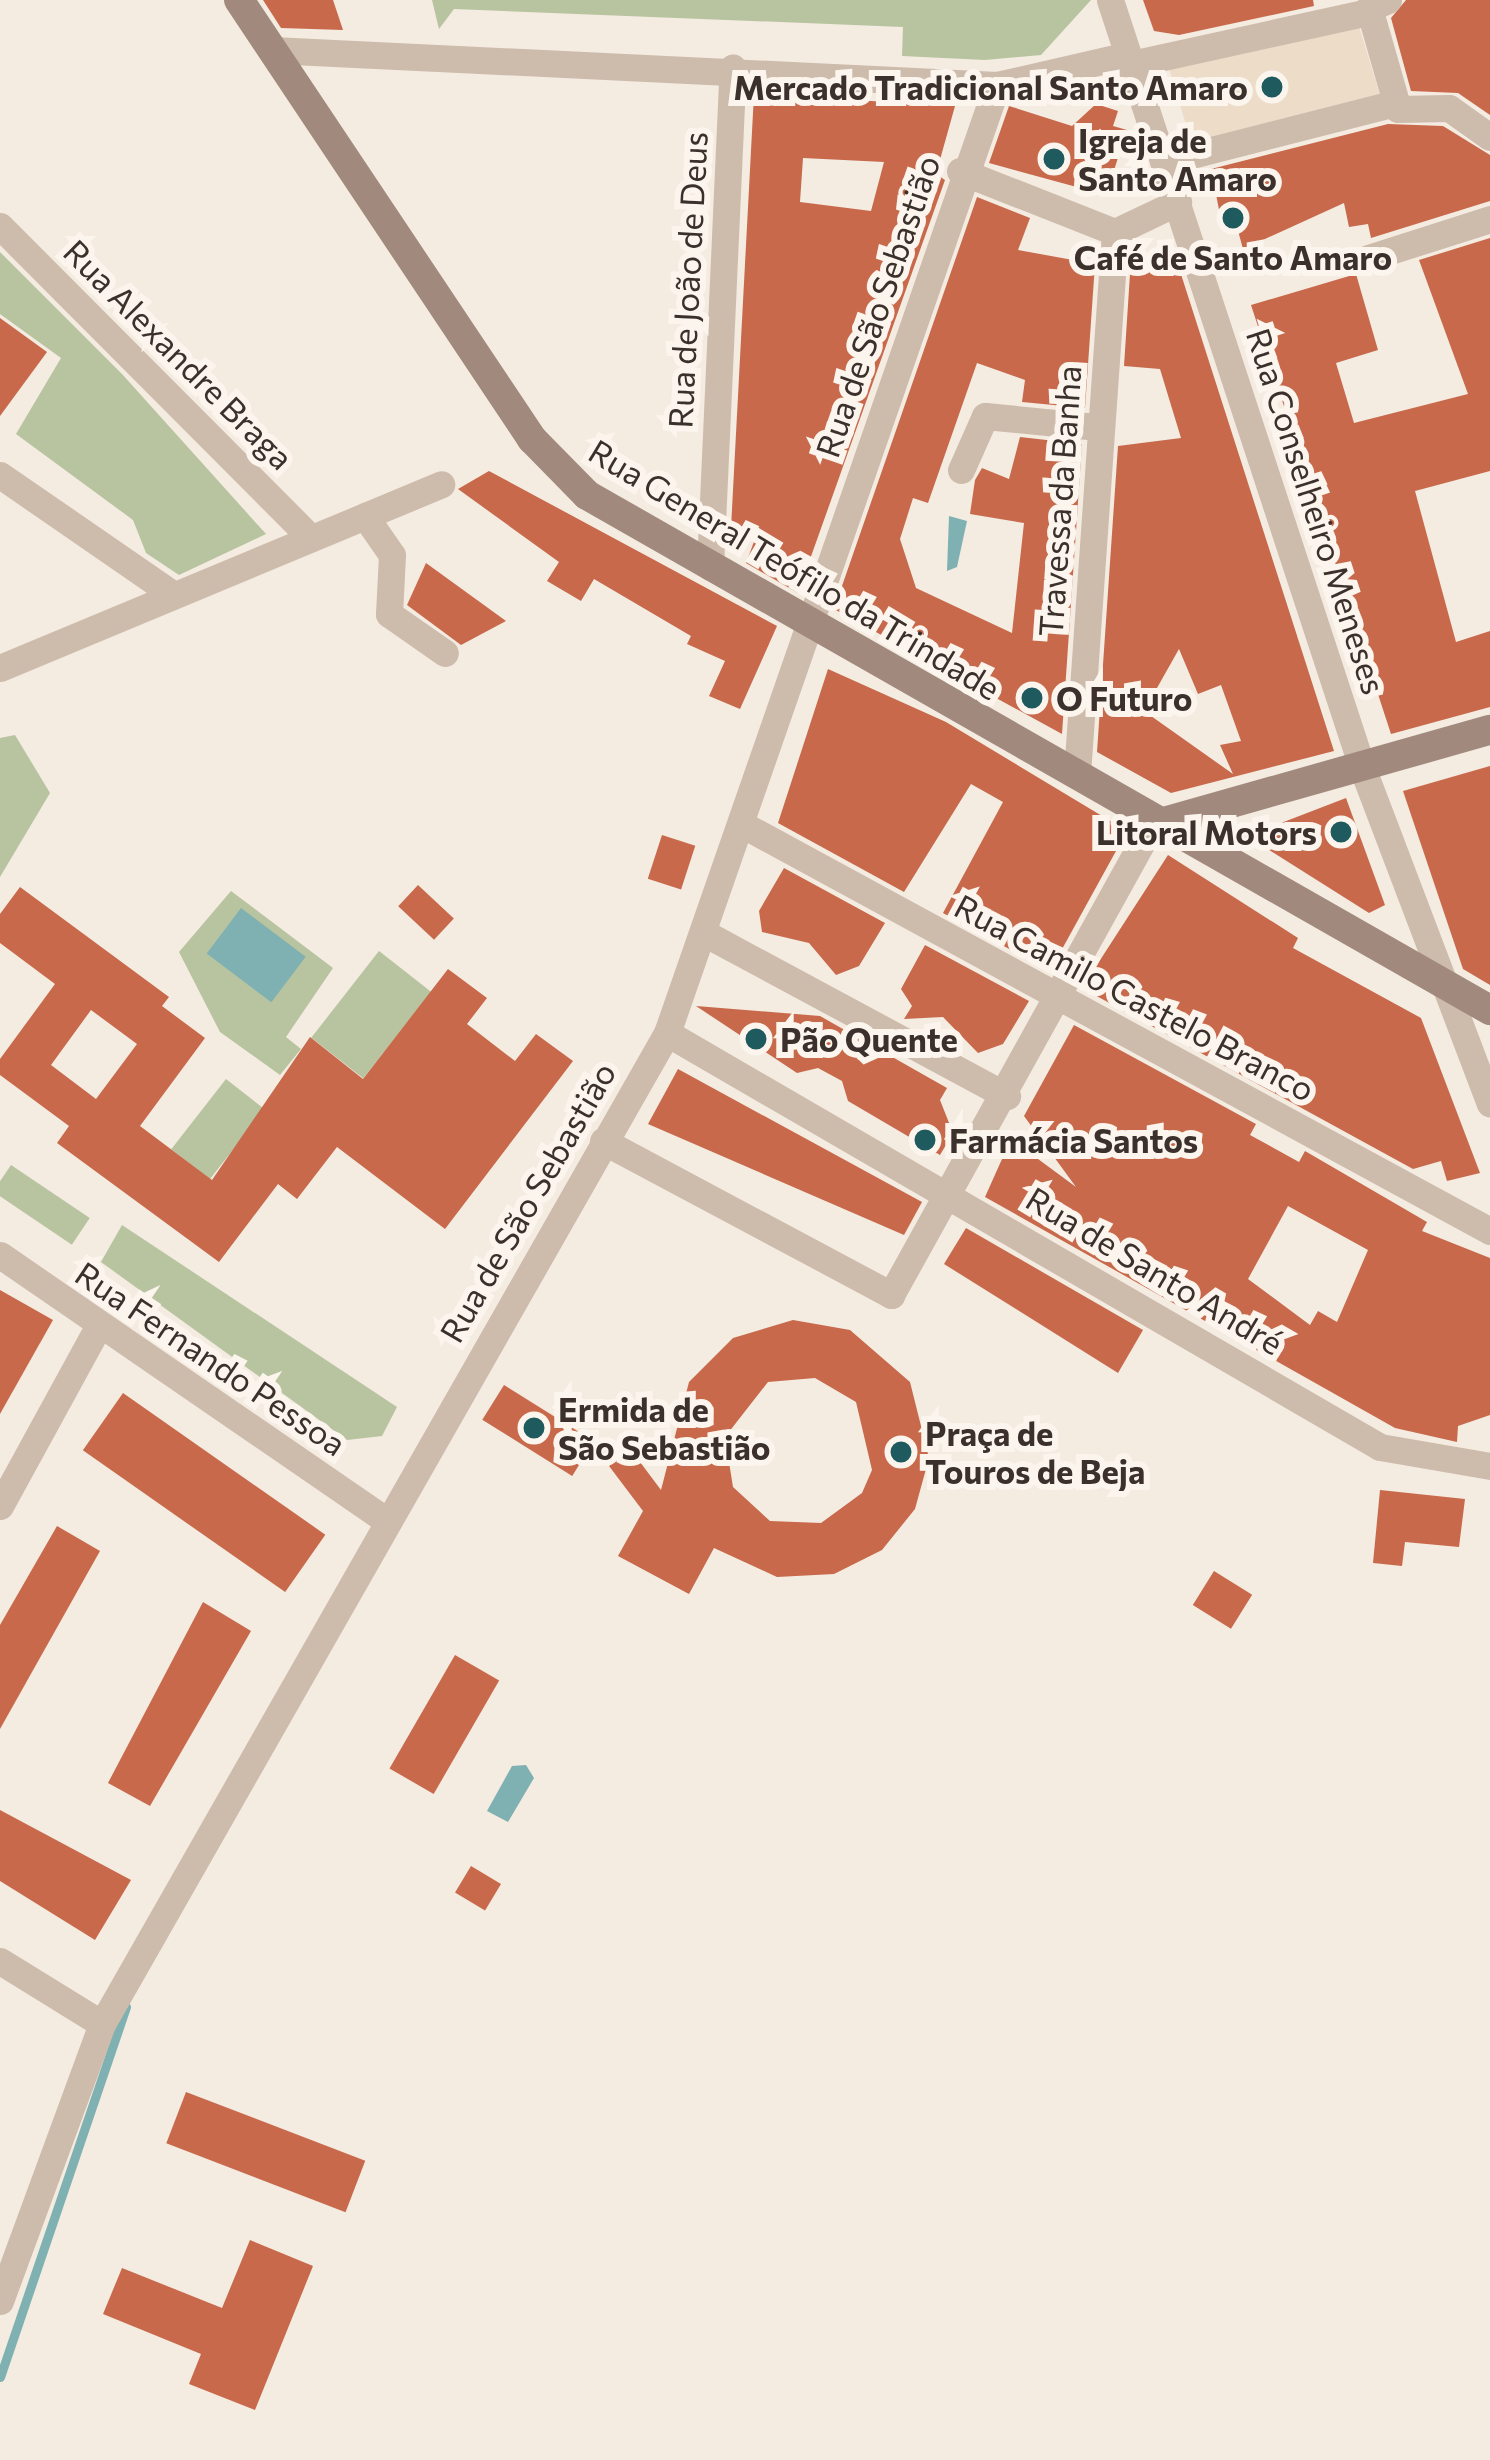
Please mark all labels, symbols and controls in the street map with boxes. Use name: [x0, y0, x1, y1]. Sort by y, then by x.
place label: Mercado Tradicional Santo Amaro: [733, 67, 1248, 107]
marker: Mercado Tradicional Santo Amaro: [1259, 74, 1285, 100]
place label: Igreja de Santo Amaro: [1078, 120, 1277, 198]
street label: Rua de João de Deus: [659, 131, 715, 429]
marker: Igreja de Santo Amaro: [1041, 146, 1067, 172]
street label: Rua de São Sebastião: [807, 150, 947, 462]
marker: Café de Santo Amaro: [1220, 205, 1246, 231]
street label: Rua Alexandre Braga: [56, 231, 302, 477]
place label: Café de Santo Amaro: [1074, 237, 1392, 277]
street label: Rua Conselheiro Meneses: [1239, 323, 1395, 699]
street label: Travessa da Banha: [1030, 364, 1088, 638]
street label: Rua General Teófilo da Trindade: [582, 430, 1008, 708]
place label: O Futuro: [1056, 678, 1192, 718]
marker: O Futuro: [1019, 685, 1045, 711]
place label: Litoral Motors: [1096, 812, 1317, 852]
marker: Litoral Motors: [1328, 819, 1354, 845]
street label: Rua Camilo Castelo Branco: [948, 885, 1322, 1109]
place label: Pão Quente: [780, 1019, 958, 1059]
marker: Pão Quente: [743, 1026, 769, 1052]
street label: Rua de São Sebastião: [431, 1055, 623, 1349]
place label: Farmácia Santos: [949, 1120, 1198, 1160]
marker: Farmácia Santos: [912, 1127, 938, 1153]
street label: Rua de Santo André: [1020, 1178, 1290, 1362]
street label: Rua Fernando Pessoa: [68, 1253, 354, 1463]
place label: Ermida de São Sebastião: [558, 1389, 770, 1467]
place label: Praça de Touros de Beja: [925, 1413, 1145, 1491]
marker: Ermida de São Sebastião: [521, 1415, 547, 1441]
marker: Praça de Touros de Beja: [888, 1439, 914, 1465]

